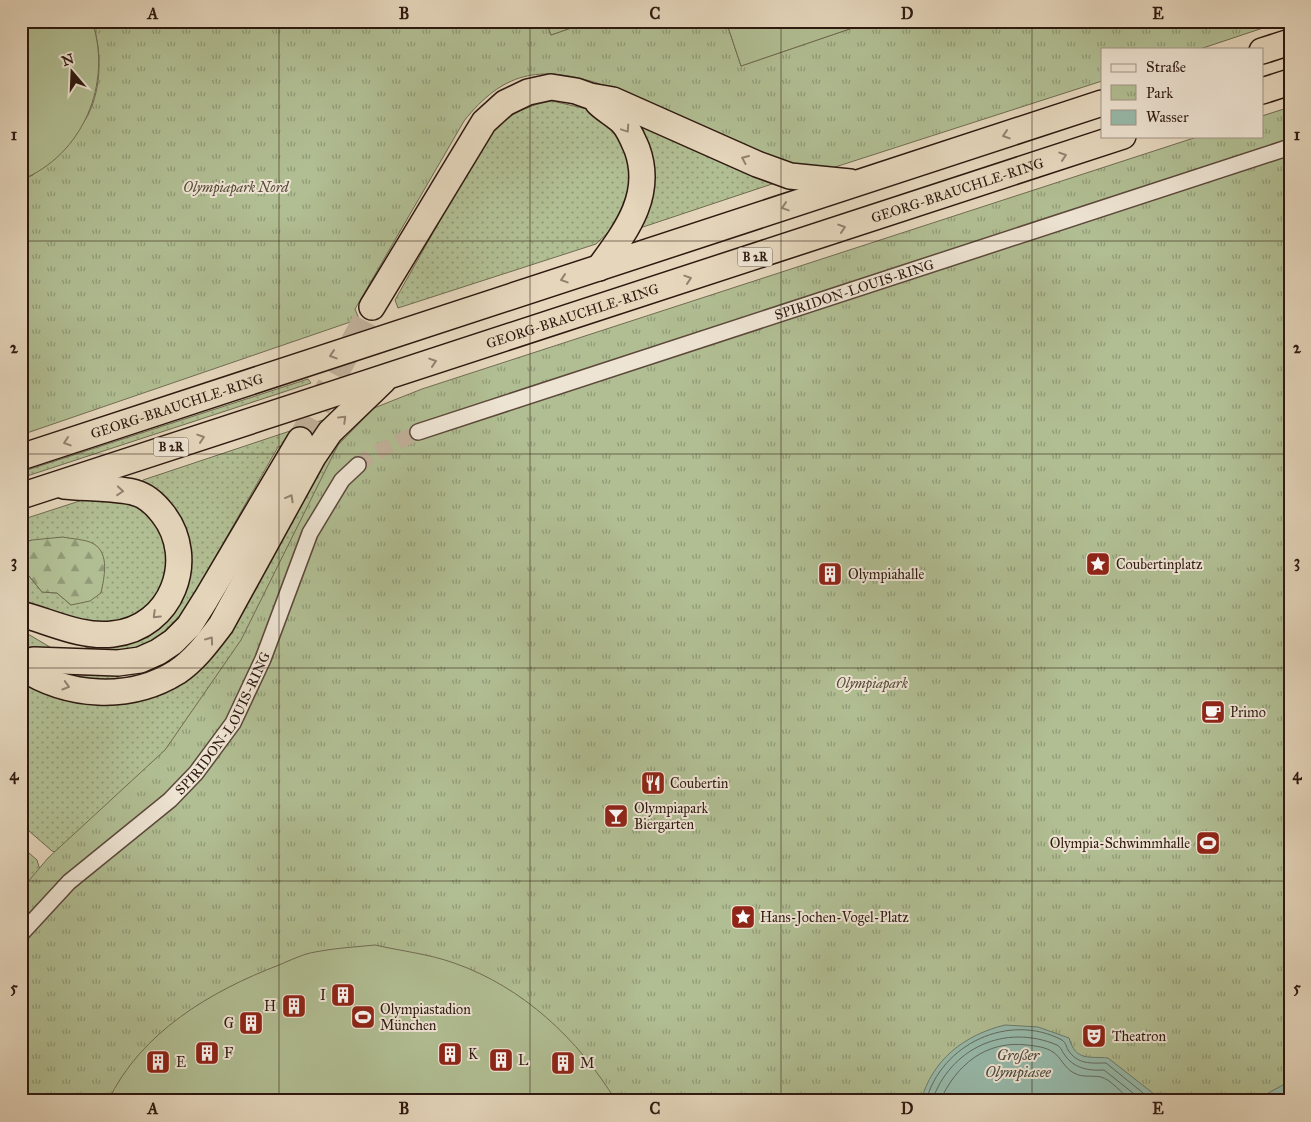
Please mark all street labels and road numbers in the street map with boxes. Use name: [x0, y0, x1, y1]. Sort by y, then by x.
street label: GEORG-BRAUCHLE-RING: [869, 154, 1046, 226]
road number: B 2R: [738, 248, 772, 266]
street label: SPIRIDON-LOUIS-RING: [772, 255, 936, 323]
street label: GEORG-BRAUCHLE-RING: [484, 280, 661, 352]
street label: GEORG-BRAUCHLE-RING: [88, 370, 265, 442]
road number: B 2R: [154, 438, 188, 457]
street label: SPIRIDON-LOUIS-RING: [171, 649, 273, 798]

